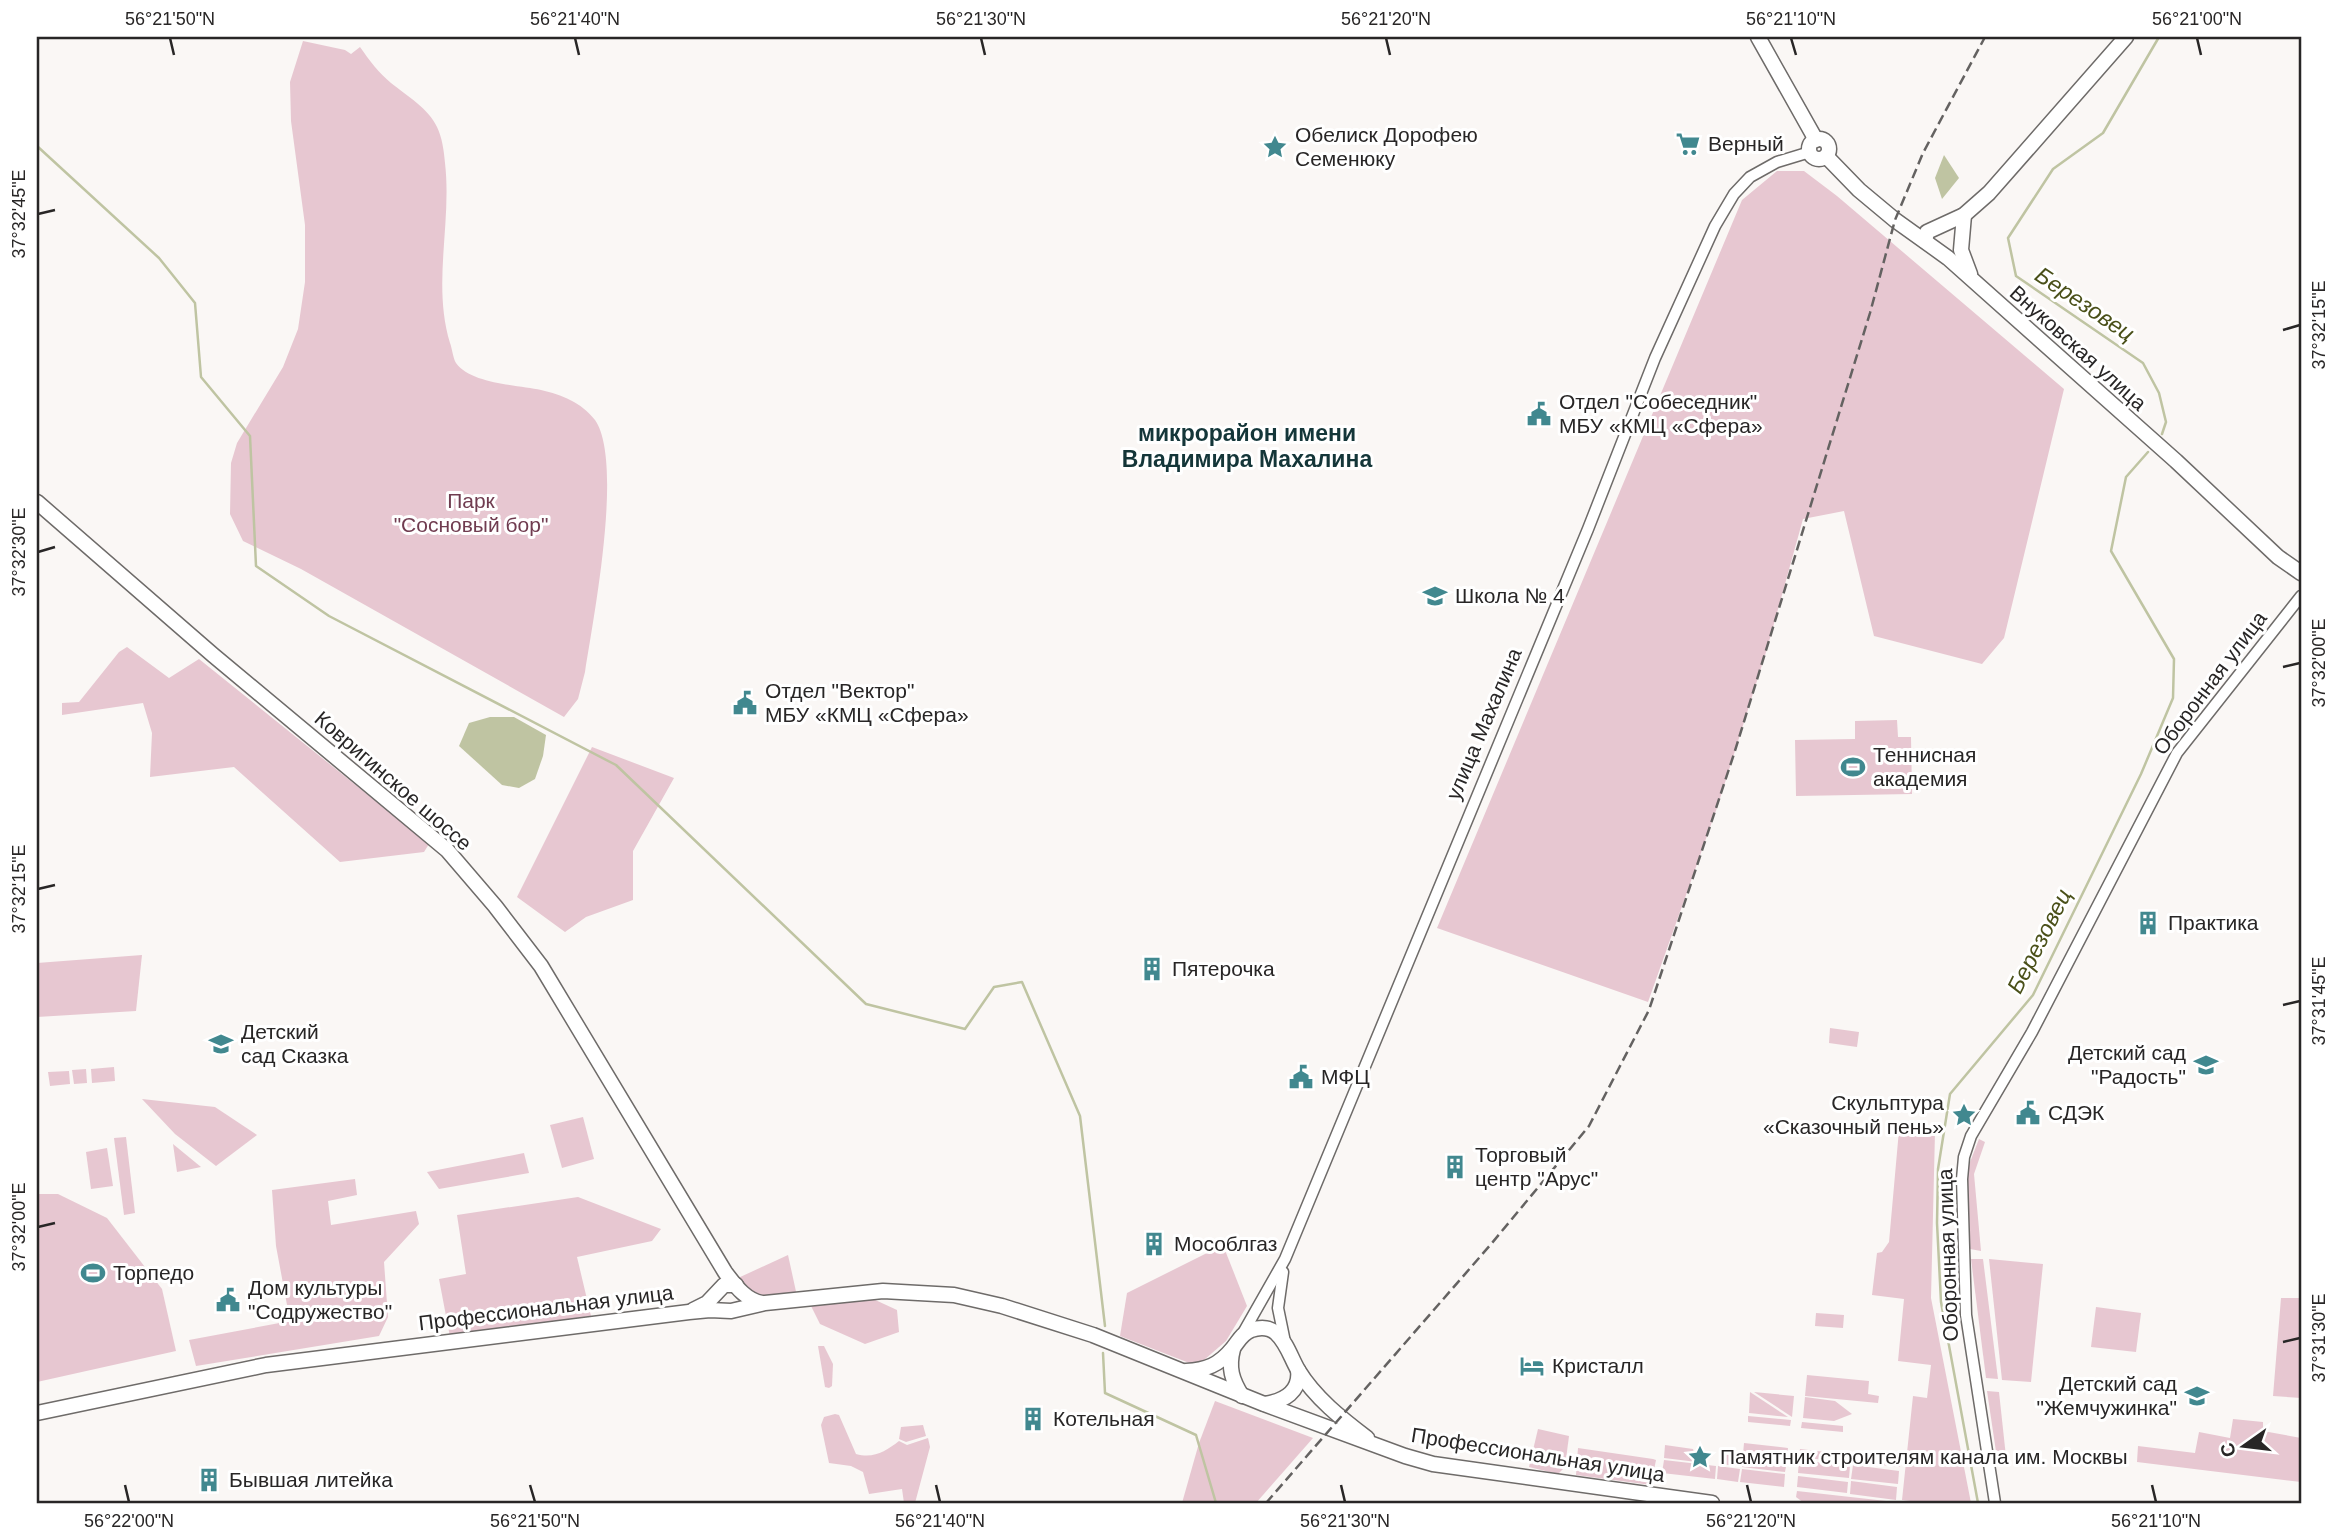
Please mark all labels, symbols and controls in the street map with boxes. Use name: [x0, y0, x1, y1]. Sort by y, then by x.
text: 56°21'50"N: [125, 9, 215, 29]
text: 56°21'40"N: [530, 9, 620, 29]
text: 56°21'30"N: [936, 9, 1026, 29]
text: 56°21'20"N: [1341, 9, 1431, 29]
text: 56°21'10"N: [1746, 9, 1836, 29]
text: 56°21'00"N: [2152, 9, 2242, 29]
place label: Обелиск Дорофею Семенюку: [1295, 123, 1478, 170]
supermarket icon: Верный: [1674, 130, 1702, 158]
place label: Верный: [1708, 132, 1784, 155]
place icon: Обелиск Дорофею Семенюку: [1261, 133, 1289, 161]
text: 37°32'45"E: [9, 169, 29, 259]
water label: Березовец: [2031, 261, 2139, 347]
text: 37°32'15"E: [2309, 280, 2329, 370]
street label: Внуковская улица: [2006, 281, 2151, 415]
place label: Отдел "Собеседник" МБУ «КМЦ «Сфера»: [1559, 390, 1763, 437]
public building icon: Отдел "Собеседник" МБУ «КМЦ «Сфера»: [1525, 400, 1553, 428]
district label: микрорайон имени Владимира Махалина: [1122, 420, 1372, 472]
park label: Парк "Сосновый бор": [394, 489, 548, 536]
text: 37°32'30"E: [9, 507, 29, 597]
school or university icon: Школа № 4: [1421, 582, 1449, 610]
place label: Школа № 4: [1455, 584, 1565, 607]
street label: Оборонная улица: [2148, 606, 2271, 759]
text: 37°32'00"E: [2309, 618, 2329, 708]
street label: улица Махалина: [1441, 644, 1526, 803]
place label: Отдел "Вектор" МБУ «КМЦ «Сфера»: [765, 679, 969, 726]
public building icon: Отдел "Вектор" МБУ «КМЦ «Сфера»: [731, 689, 759, 717]
street label: Ковригинское шоссе: [310, 706, 476, 855]
place label: Теннисная академия: [1873, 743, 1976, 790]
sports icon: Теннисная академия: [1839, 753, 1867, 781]
text: 37°32'15"E: [9, 844, 29, 934]
water label: Березовец: [2002, 884, 2076, 998]
building icon: Практика: [2134, 909, 2162, 937]
place label: Практика: [2168, 911, 2259, 934]
building icon: Пятерочка: [1138, 955, 1166, 983]
text: 37°31'45"E: [2309, 956, 2329, 1046]
place label: Пятерочка: [1172, 957, 1275, 980]
place label: Детский сад Сказка: [241, 1020, 349, 1067]
school or university icon: Детский сад Сказка: [207, 1030, 235, 1058]
place label: Детский сад "Радость": [2068, 1041, 2186, 1088]
school or university icon: Детский сад "Радость": [2192, 1051, 2220, 1079]
public building icon: МФЦ: [1287, 1063, 1315, 1091]
place label: МФЦ: [1321, 1065, 1370, 1088]
place label: Скульптура «Сказочный пень»: [1763, 1091, 1944, 1138]
public building icon: СДЭК: [2014, 1099, 2042, 1127]
place icon: Скульптура «Сказочный пень»: [1950, 1101, 1978, 1129]
place label: СДЭК: [2048, 1101, 2105, 1124]
place label: Торговый центр "Арус": [1475, 1143, 1598, 1190]
building icon: Торговый центр "Арус": [1441, 1153, 1469, 1181]
street label: Оборонная улица: [1933, 1168, 1962, 1342]
text: 37°32'00"E: [9, 1182, 29, 1272]
building icon: Мособлгаз: [1140, 1230, 1168, 1258]
place label: Мособлгаз: [1174, 1232, 1277, 1255]
sports icon: Торпедо: [79, 1259, 107, 1287]
place label: Торпедо: [113, 1261, 194, 1284]
place label: Дом культуры "Содружество": [248, 1276, 392, 1323]
street label: Профессиональная улица: [417, 1280, 675, 1335]
public building icon: Дом культуры "Содружество": [214, 1286, 242, 1314]
text: 37°31'30"E: [2309, 1293, 2329, 1383]
hotel icon: Кристалл: [1518, 1352, 1546, 1380]
place label: Кристалл: [1552, 1354, 1644, 1377]
place label: Детский сад "Жемчужинка": [2036, 1372, 2177, 1419]
school or university icon: Детский сад "Жемчужинка": [2183, 1382, 2211, 1410]
building icon: Котельная: [1019, 1405, 1047, 1433]
place label: Котельная: [1053, 1407, 1155, 1430]
north arrow: [2208, 1410, 2278, 1480]
street label: Профессиональная улица: [1410, 1423, 1667, 1486]
text: С: [2216, 1441, 2240, 1459]
place icon: Памятник строителям канала им. Москвы: [1686, 1443, 1714, 1471]
place label: Памятник строителям канала им. Москвы: [1720, 1445, 2128, 1468]
building icon: Бывшая литейка: [195, 1466, 223, 1494]
place label: Бывшая литейка: [229, 1468, 393, 1491]
text: 56°22'00"N: [84, 1511, 174, 1531]
text: 56°21'50"N: [490, 1511, 580, 1531]
text: 56°21'40"N: [895, 1511, 985, 1531]
text: 56°21'30"N: [1300, 1511, 1390, 1531]
text: 56°21'20"N: [1706, 1511, 1796, 1531]
text: 56°21'10"N: [2111, 1511, 2201, 1531]

